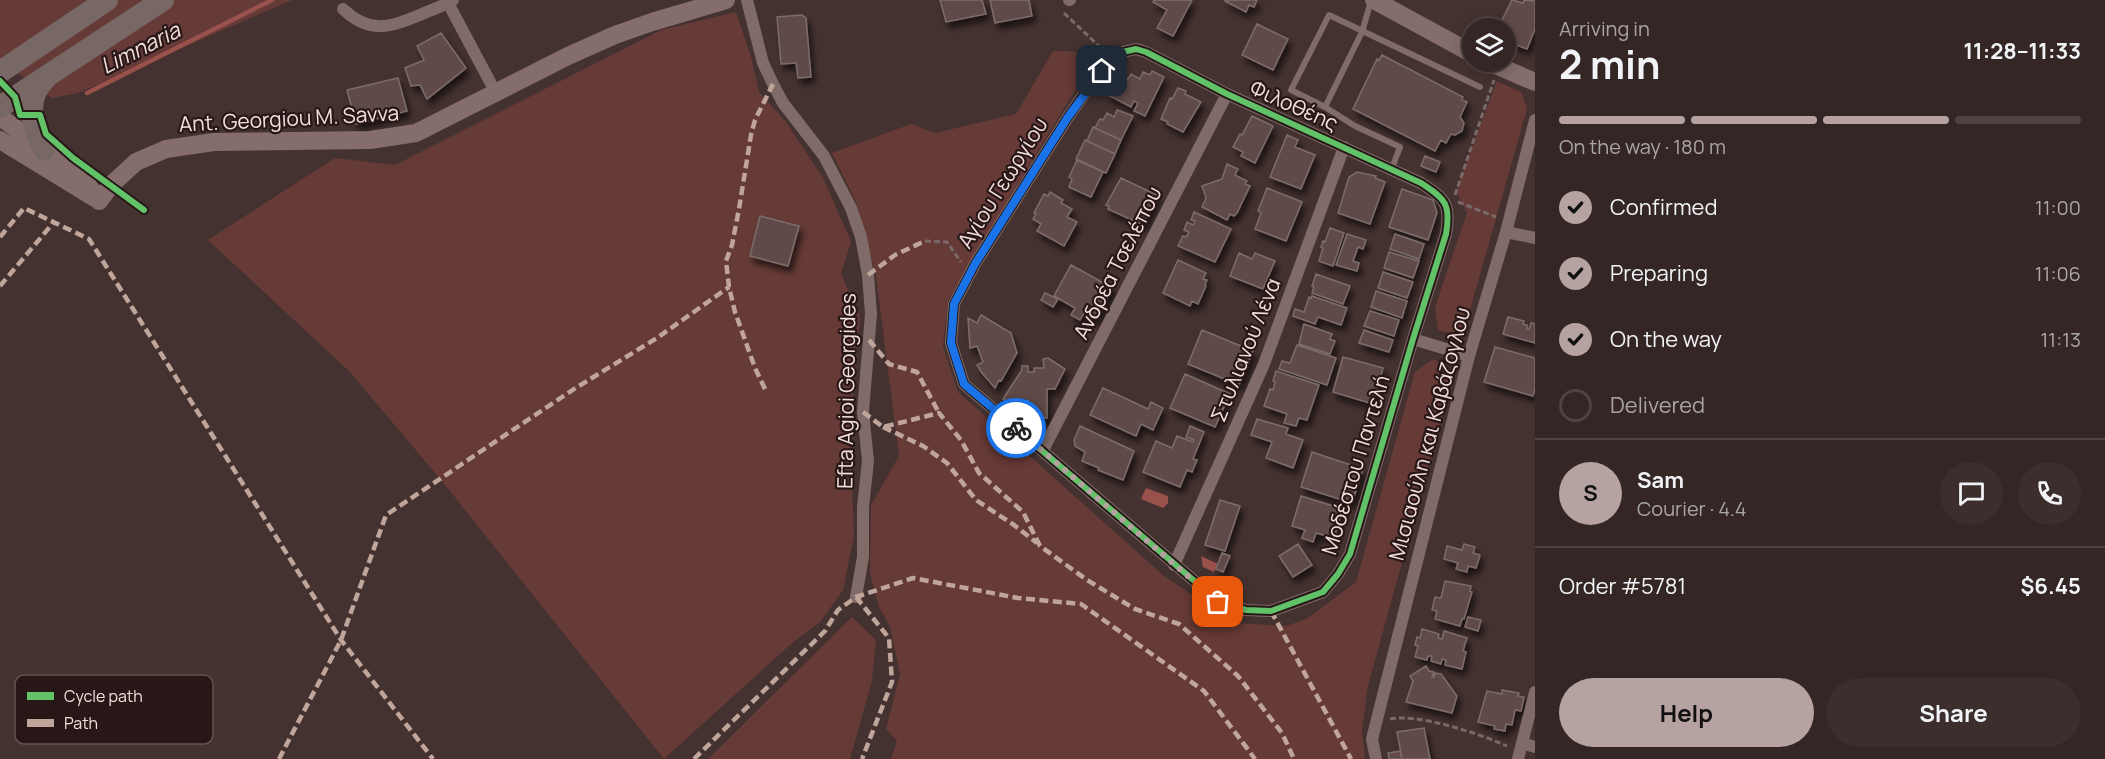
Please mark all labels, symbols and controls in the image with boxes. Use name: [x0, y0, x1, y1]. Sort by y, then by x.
water label: Limnaria: [95, 14, 187, 81]
text: Arriving in: [1559, 15, 1650, 42]
map controls: [1462, 18, 1516, 72]
button: layers: [1462, 18, 1516, 72]
text: 11:28–11:33: [1963, 36, 2081, 66]
text: 2 min: [1559, 37, 1660, 91]
pin: [1076, 45, 1127, 96]
icon: home: [1085, 54, 1118, 87]
street label: Φιλοθέης: [1246, 73, 1343, 137]
street label: Ant. Georgiou M. Savva: [178, 98, 400, 138]
street label: Αγίου Γεωργίου: [951, 112, 1054, 253]
text: On the way · 180 m: [1559, 133, 1726, 160]
street label: Ανδρέα Τσελέπου: [1067, 181, 1168, 344]
icon: check: [1559, 191, 1592, 224]
text: Confirmed: [1610, 192, 1718, 222]
text: 11:00: [2035, 194, 2081, 221]
icon: check: [1559, 257, 1592, 290]
text: Preparing: [1610, 258, 1708, 288]
text: 11:06: [2035, 260, 2081, 287]
street label: Στυλιανού Λένα: [1203, 274, 1287, 426]
street label: Efta Agioi Georgides: [830, 293, 862, 489]
street label: Μισιαούλη και Καβάζογλου: [1382, 304, 1476, 563]
icon: check: [1559, 323, 1592, 356]
text: On the way: [1610, 324, 1722, 354]
text: 11:13: [2041, 326, 2081, 353]
street label: Μοδέστου Παντελή: [1314, 371, 1396, 558]
text: Delivered: [1610, 390, 1705, 420]
courier: [986, 398, 1046, 458]
icon: bike: [1000, 412, 1033, 445]
button: chat: [1940, 462, 2003, 525]
button: phone: [2018, 462, 2081, 525]
text: Sam: [1637, 465, 1684, 495]
text: S: [1583, 478, 1598, 508]
text: Courier · 4.4: [1637, 495, 1747, 522]
text: Order #5781: [1559, 571, 1686, 601]
text: $6.45: [2021, 571, 2081, 601]
pin: [1192, 576, 1243, 627]
icon: bag: [1201, 585, 1234, 618]
legend: [15, 675, 213, 744]
button: Help: [1559, 678, 1814, 747]
button: Share: [1826, 678, 2081, 747]
text: Cycle path: [64, 685, 143, 707]
text: Path: [64, 712, 98, 734]

